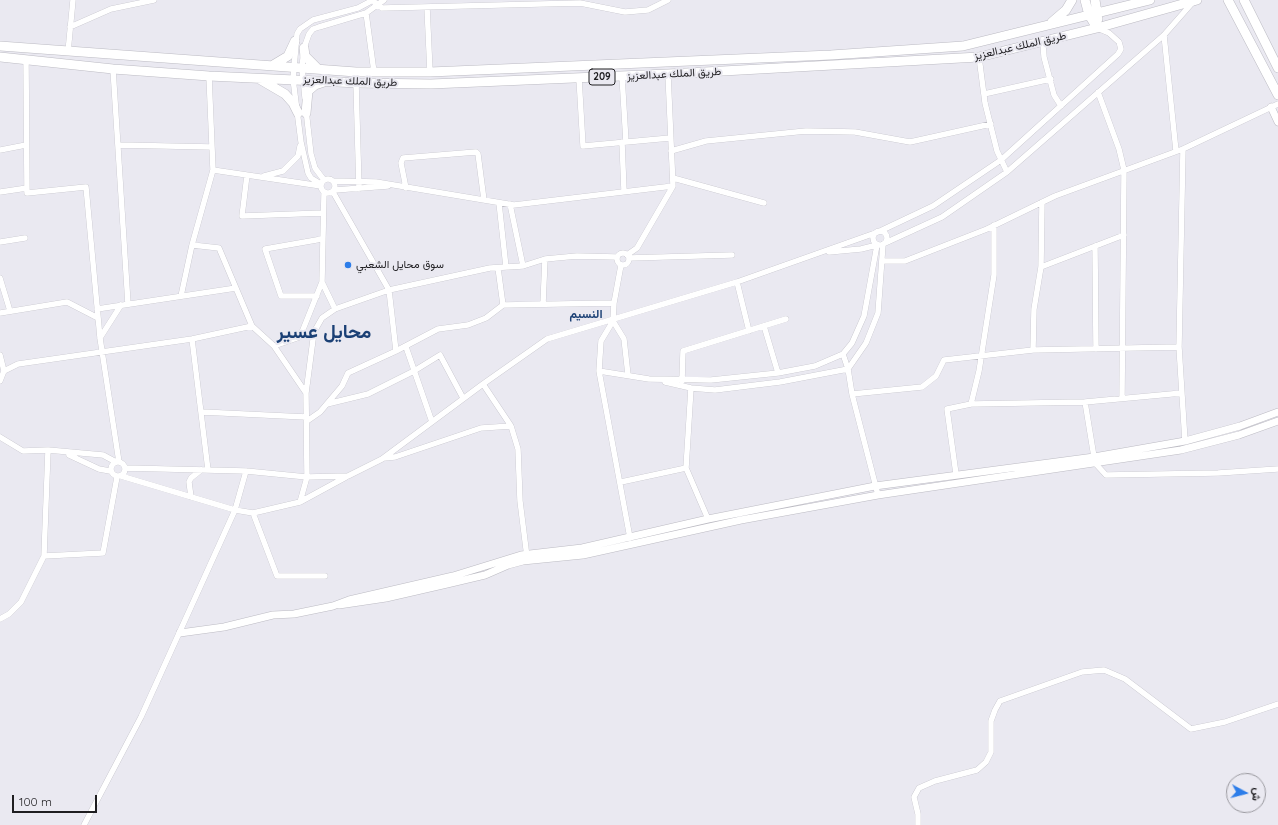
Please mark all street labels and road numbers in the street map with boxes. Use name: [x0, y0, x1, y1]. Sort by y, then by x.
street label: طريق الملك عبدالعزيز: [972, 29, 1068, 63]
street label: طريق الملك عبدالعزيز: [626, 65, 722, 83]
road number: 209: [589, 69, 615, 85]
street label: طريق الملك عبدالعزيز: [303, 73, 397, 89]

